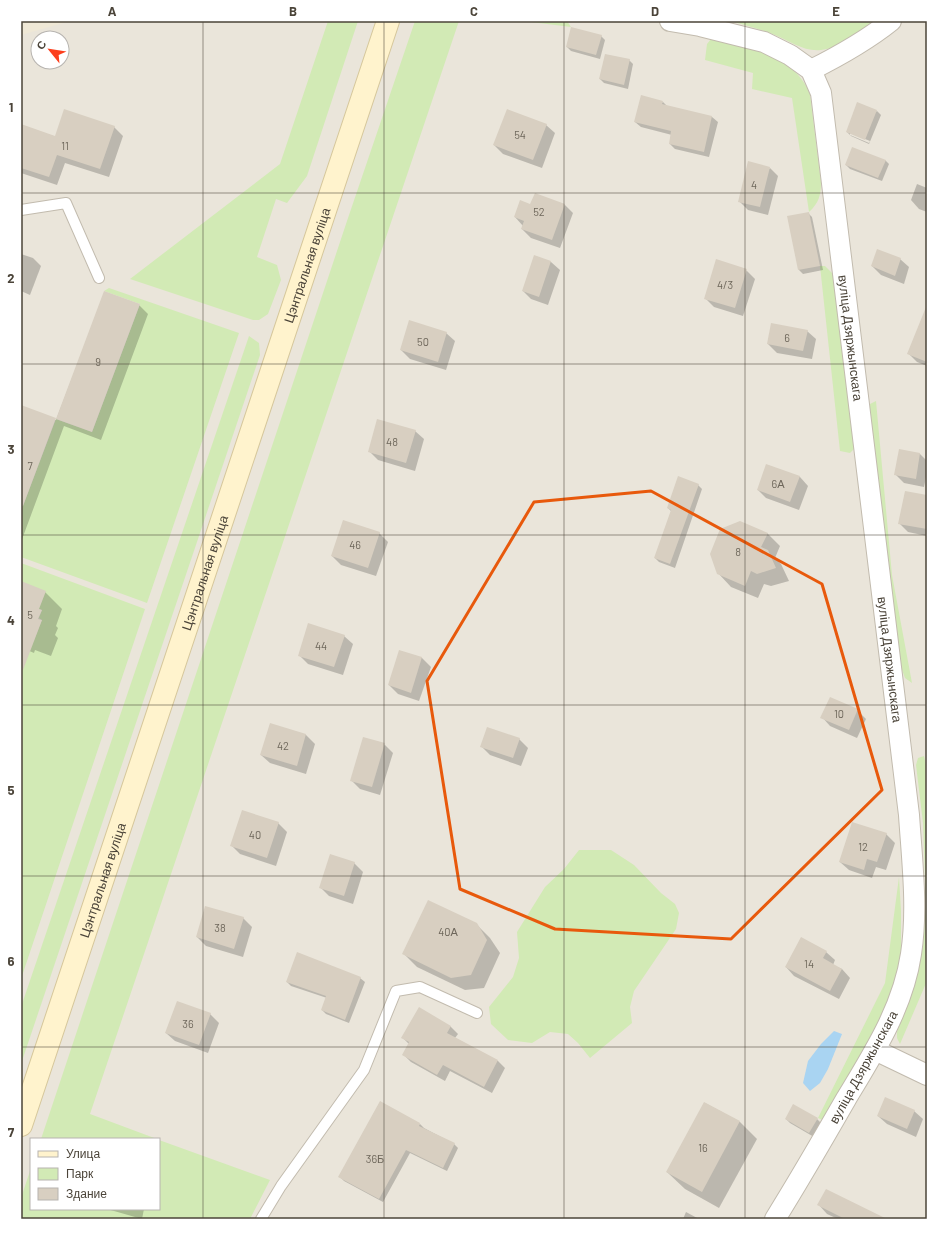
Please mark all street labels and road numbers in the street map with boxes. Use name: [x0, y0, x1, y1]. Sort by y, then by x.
street label: Цэнтральная вуліца: [280, 205, 334, 325]
street label: вуліца Дзяржынскага: [835, 274, 867, 403]
street label: Цэнтральная вуліца: [178, 512, 231, 632]
street label: вуліца Дзяржынскага: [874, 596, 906, 724]
street label: Цэнтральная вуліца: [76, 820, 129, 940]
street label: вуліца Дзяржынскага: [825, 1007, 901, 1126]

